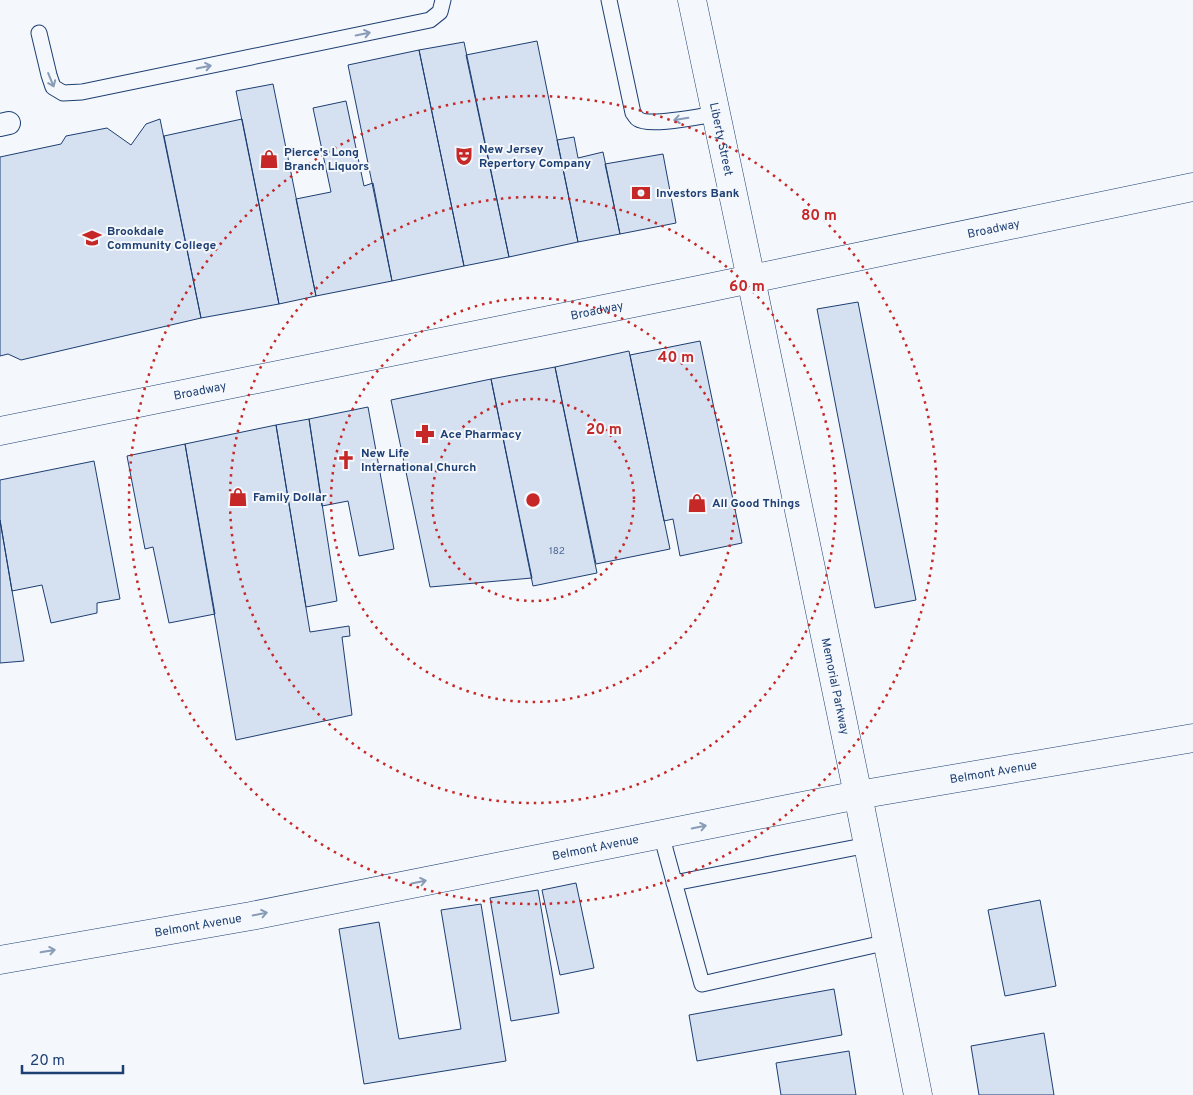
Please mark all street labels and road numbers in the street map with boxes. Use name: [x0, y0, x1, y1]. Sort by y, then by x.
street label: Liberty Street: [705, 101, 736, 177]
street label: Broadway: [966, 216, 1022, 243]
street label: Broadway: [569, 298, 625, 325]
street label: Broadway: [172, 378, 228, 405]
street label: Memorial Parkway: [817, 636, 852, 737]
street label: Belmont Avenue: [949, 758, 1038, 788]
street label: Belmont Avenue: [551, 832, 640, 865]
street label: Belmont Avenue: [153, 911, 243, 942]

